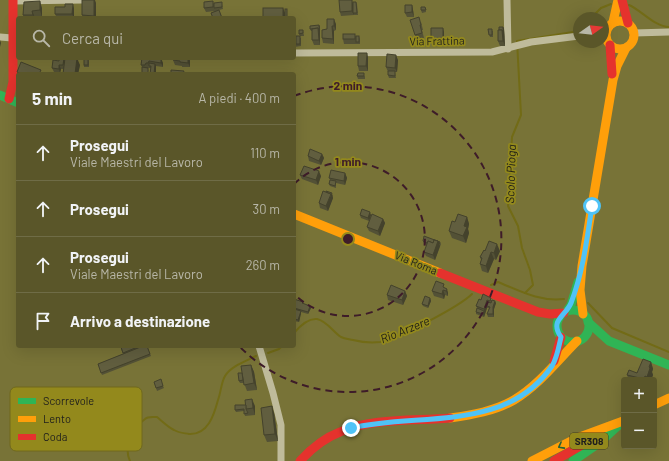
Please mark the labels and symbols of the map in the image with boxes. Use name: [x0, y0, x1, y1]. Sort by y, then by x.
north arrow: [573, 12, 609, 48]
street label: Via Frattina: [409, 34, 465, 47]
text: 2 min: [334, 78, 362, 92]
water label: Scolo Pioga: [502, 144, 518, 204]
text: 1 min: [335, 154, 361, 168]
route start: [583, 197, 601, 215]
centre of rings: [341, 232, 355, 246]
street label: Via Roma: [393, 248, 439, 277]
water label: Rio Arzere: [378, 313, 431, 345]
legend: [10, 387, 142, 451]
text: Scorrevole: [43, 394, 94, 407]
text: Lento: [43, 412, 71, 425]
route end: [342, 419, 360, 437]
text: Coda: [43, 430, 67, 443]
road number: SR308: [570, 433, 608, 449]
one-way arrow: [558, 441, 565, 448]

